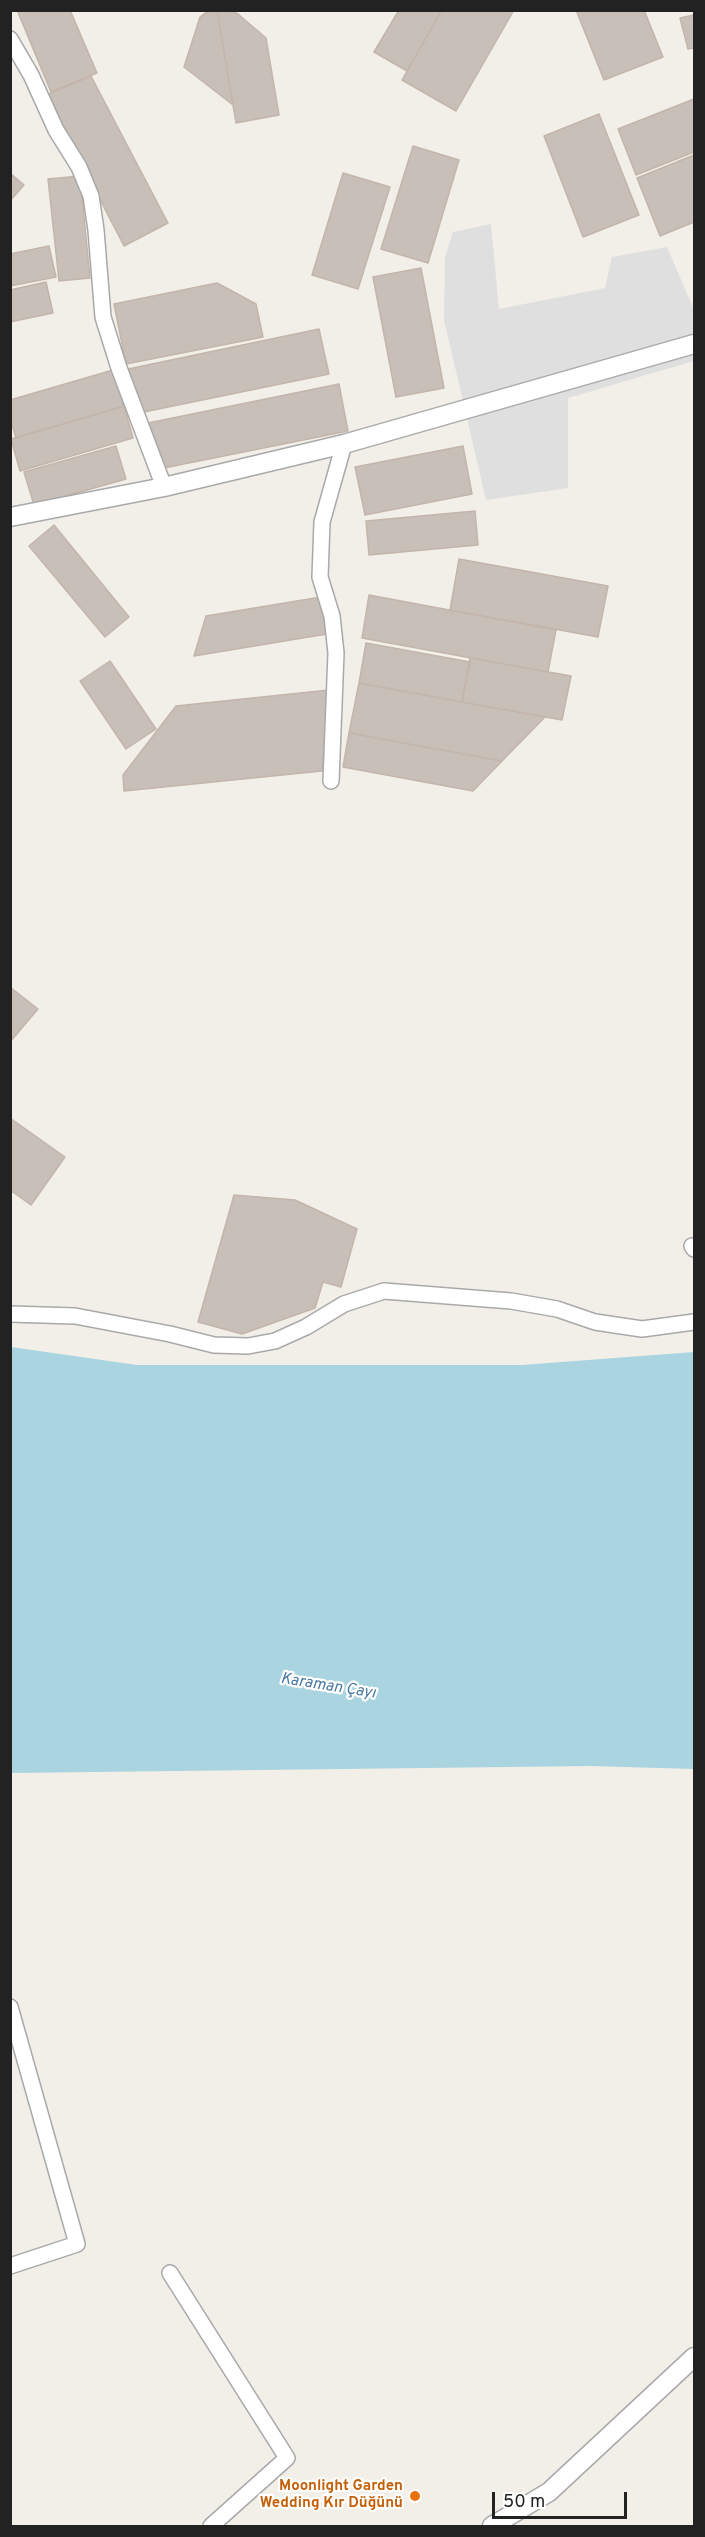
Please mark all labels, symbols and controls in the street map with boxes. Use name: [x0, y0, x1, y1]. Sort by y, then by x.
water label: Karaman Çayı: [279, 1670, 377, 1704]
place label: Moonlight Garden Wedding Kır Düğünü: [260, 2478, 403, 2513]
scale bar: [495, 2480, 630, 2518]
marker: Moonlight Garden Wedding Kır Düğünü: [408, 2489, 422, 2503]
text: 50 m: [503, 2491, 545, 2514]

